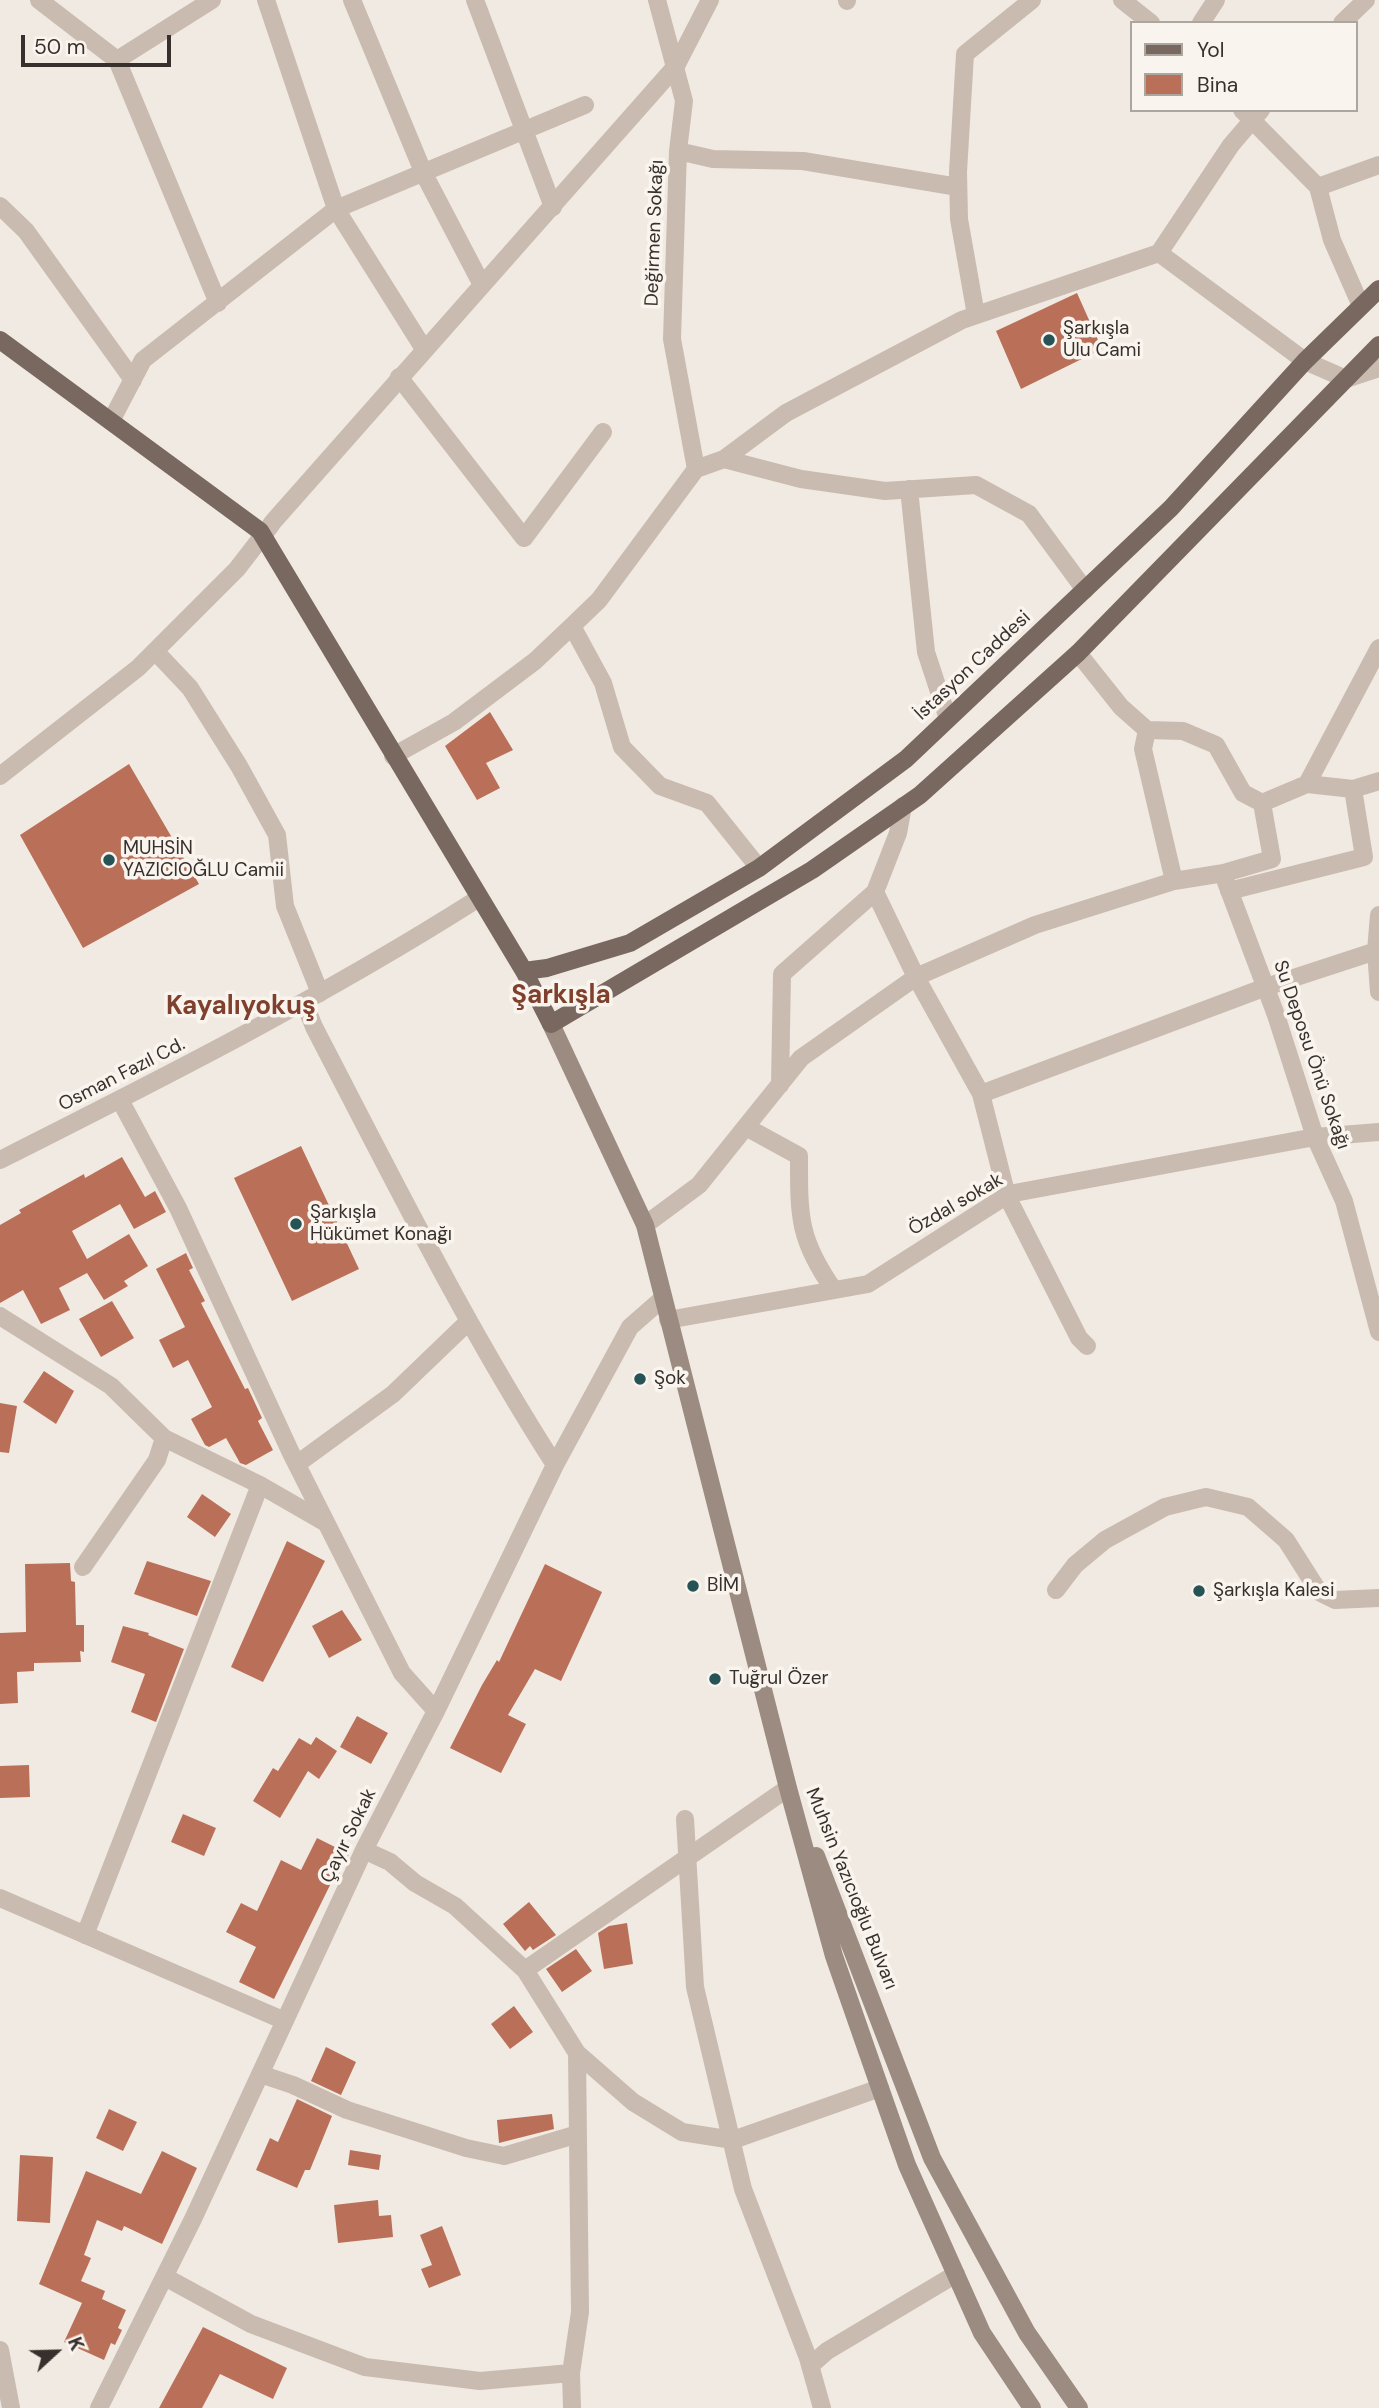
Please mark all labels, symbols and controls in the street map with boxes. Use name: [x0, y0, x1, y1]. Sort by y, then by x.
scale bar: [24, 21, 175, 65]
legend: [1130, 21, 1358, 112]
text: 50 m: [34, 33, 85, 61]
text: Yol: [1197, 36, 1225, 64]
text: Bina: [1197, 71, 1238, 99]
street label: Değirmen Sokağı: [641, 159, 669, 307]
place label: Şarkışla Ulu Cami: [1063, 318, 1141, 362]
marker: Şarkışla Ulu Cami: [1041, 332, 1057, 348]
street label: İstasyon Caddesi: [910, 606, 1036, 726]
place label: MUHSİN YAZICIOĞLU Camii: [123, 838, 284, 882]
marker: MUHSİN YAZICIOĞLU Camii: [101, 852, 117, 868]
street label: Su Deposu Önü Sokağı: [1268, 958, 1354, 1152]
district label: Şarkışla: [511, 980, 611, 1012]
district label: Kayalıyokuş: [166, 991, 316, 1023]
street label: Osman Fazıl Cd.: [55, 1033, 189, 1117]
street label: Özdal sokak: [905, 1169, 1007, 1241]
place label: Şarkışla Hükümet Konağı: [310, 1202, 452, 1246]
marker: Şarkışla Hükümet Konağı: [288, 1216, 304, 1232]
place label: Şok: [654, 1368, 686, 1390]
marker: Şok: [632, 1371, 648, 1387]
place label: BİM: [707, 1575, 739, 1597]
marker: BİM: [685, 1578, 701, 1594]
place label: Şarkışla Kalesi: [1213, 1580, 1335, 1602]
marker: Şarkışla Kalesi: [1191, 1583, 1207, 1599]
place label: Tuğrul Özer: [729, 1668, 829, 1690]
marker: Tuğrul Özer: [707, 1671, 723, 1687]
street label: Çayır Sokak: [316, 1785, 382, 1887]
street label: Muhsin Yazıcıoğlu Bulvarı: [800, 1785, 902, 1993]
north arrow: [21, 2317, 91, 2387]
text: K: [62, 2333, 90, 2354]

